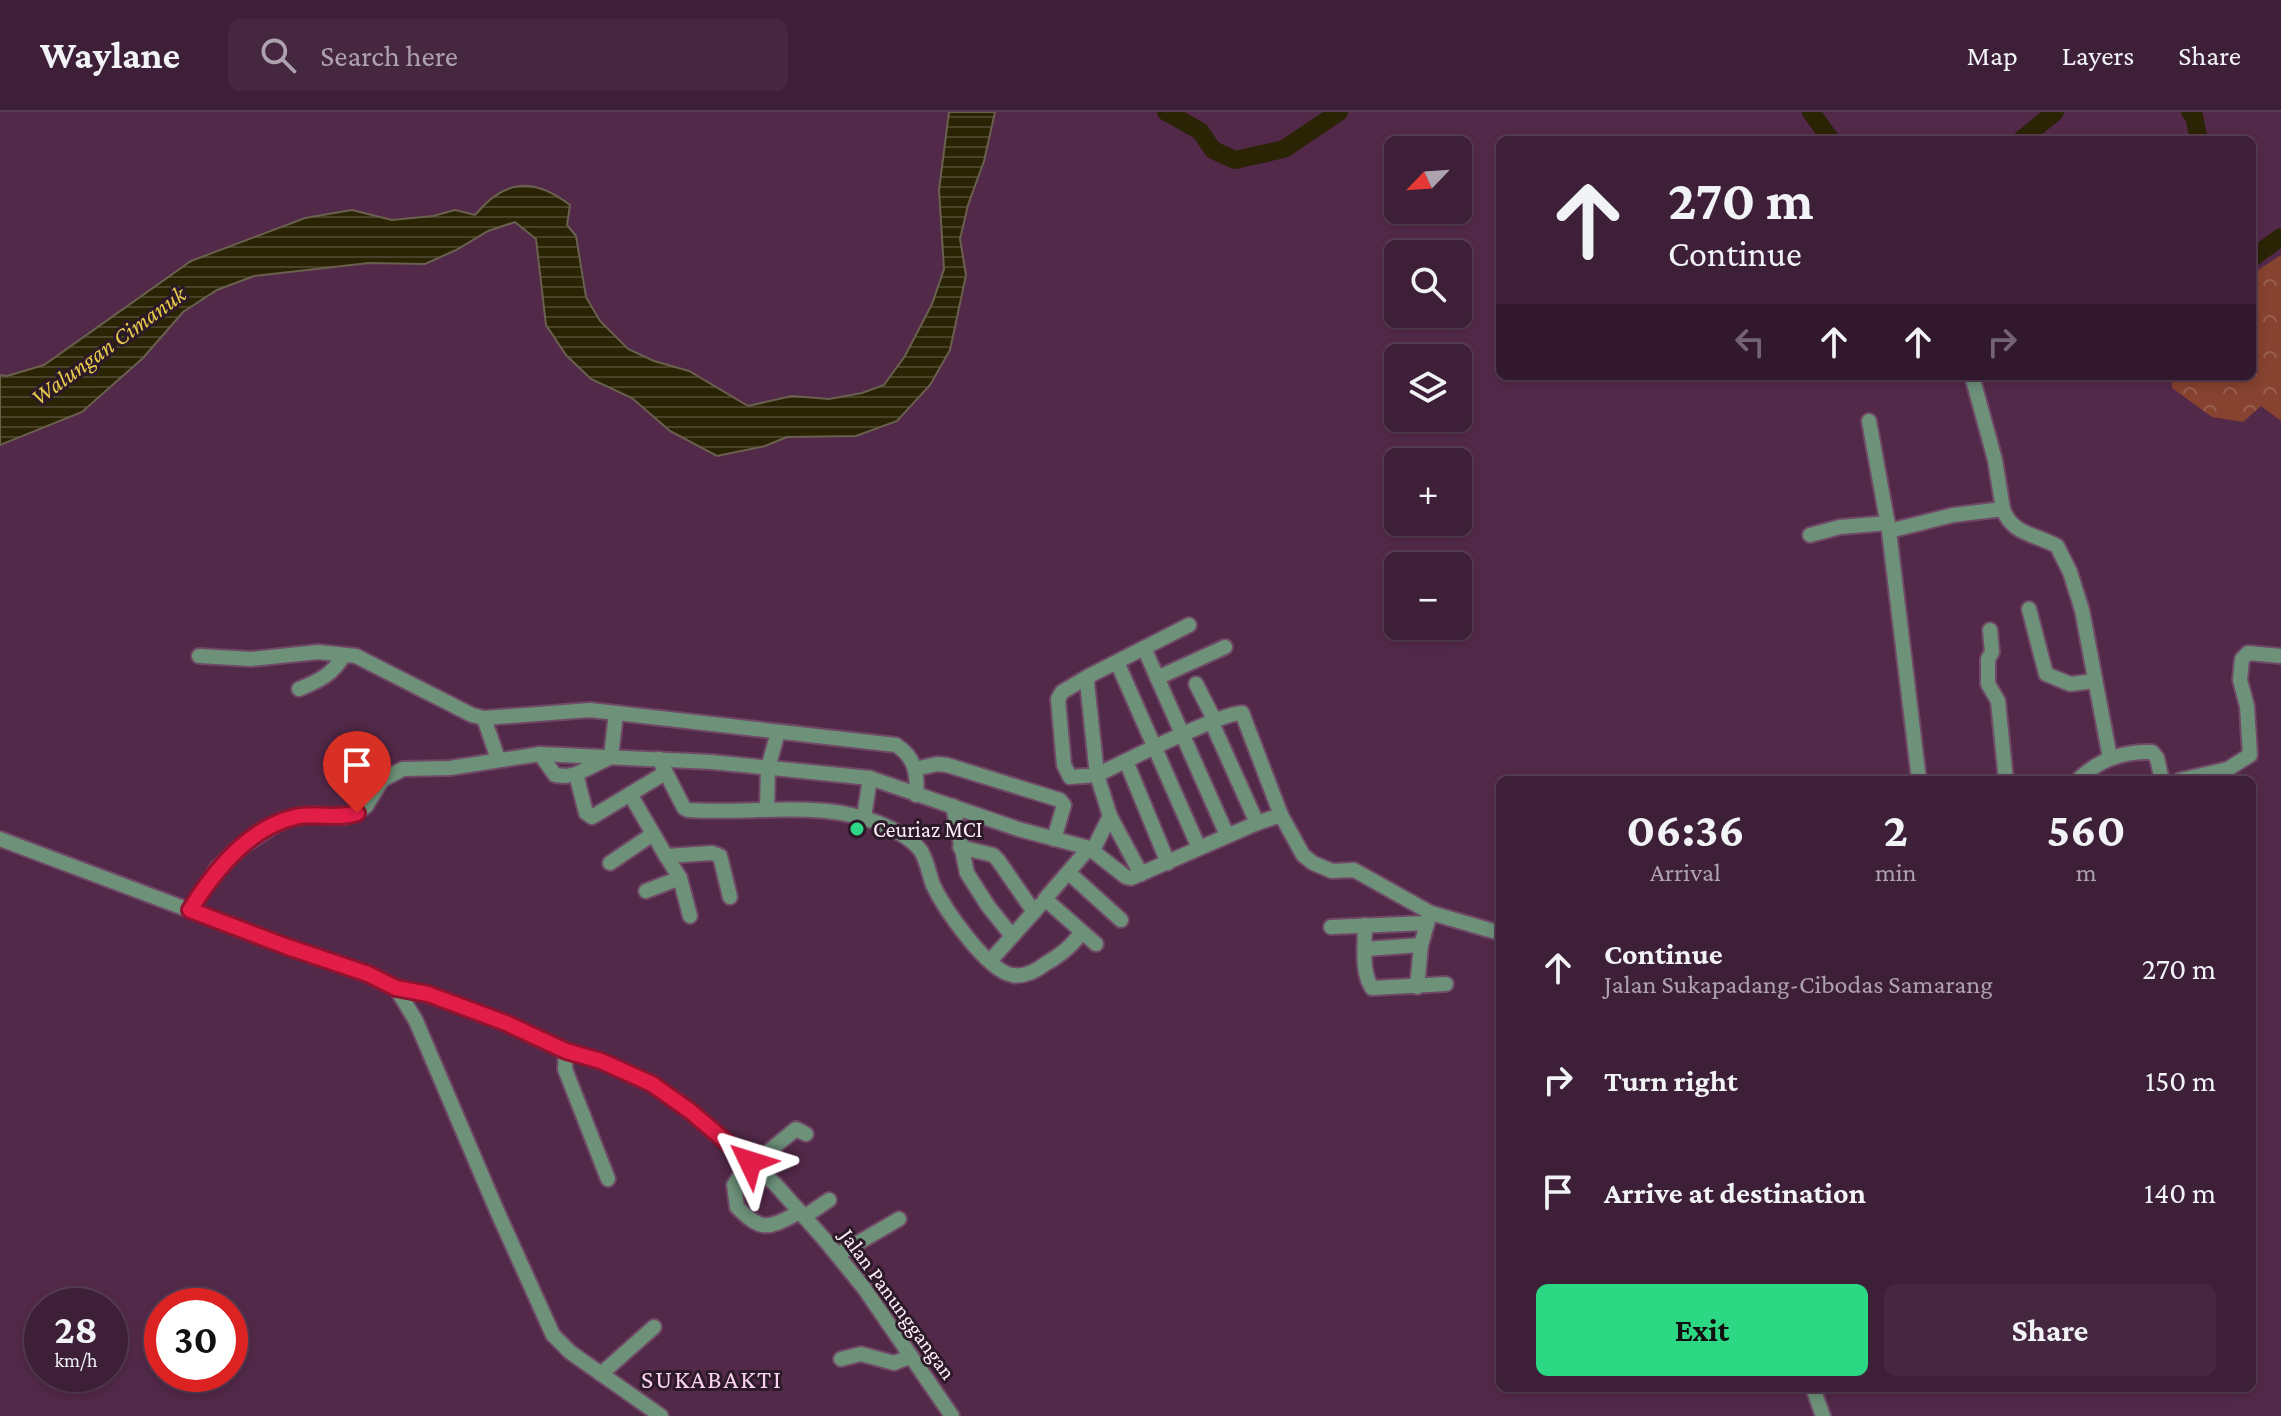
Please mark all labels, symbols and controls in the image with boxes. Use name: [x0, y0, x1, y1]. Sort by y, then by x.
search box: [228, 19, 788, 91]
icon: search: [256, 33, 300, 77]
text: Waylane: [40, 34, 180, 76]
text: Search here: [320, 39, 458, 72]
text: Map: [1967, 40, 2018, 71]
text: Layers: [2062, 40, 2134, 71]
text: Share: [2178, 40, 2241, 71]
north arrow: [1384, 136, 1472, 224]
map controls: [1384, 136, 1472, 640]
icon: ahead: [1536, 168, 1640, 272]
text: 270 m: [1668, 169, 1814, 231]
text: Continue: [1668, 234, 1802, 274]
button: search: [1384, 240, 1472, 328]
water label: Walungan Cimanuk: [25, 279, 192, 410]
icon: left: [1728, 320, 1772, 364]
icon: ahead: [1812, 320, 1856, 364]
icon: ahead: [1896, 320, 1940, 364]
icon: right: [1980, 320, 2024, 364]
button: layers: [1384, 344, 1472, 432]
button: +: [1384, 448, 1472, 536]
button: −: [1384, 552, 1472, 640]
pin: [323, 731, 391, 813]
icon: arrive: [335, 743, 379, 787]
text: 06:36: [1626, 803, 1745, 856]
text: 2: [1883, 803, 1908, 856]
text: 560: [2047, 803, 2126, 856]
place label: Ceuriaz MCI: [873, 817, 982, 842]
marker: Ceuriaz MCI: [848, 820, 866, 838]
text: Arrival: [1650, 858, 1721, 887]
text: min: [1875, 858, 1917, 887]
text: m: [2076, 858, 2097, 887]
text: Continue: [1604, 937, 1723, 970]
icon: ahead: [1536, 946, 1580, 990]
text: 270 m: [2142, 952, 2216, 985]
text: Jalan Sukapadang-Cibodas Samarang: [1604, 970, 1993, 999]
icon: right: [1536, 1058, 1580, 1102]
text: Turn right: [1604, 1064, 1738, 1097]
text: 150 m: [2145, 1064, 2216, 1097]
position arrow: [708, 1120, 792, 1204]
icon: arrive: [1536, 1170, 1580, 1214]
text: Arrive at destination: [1604, 1176, 1866, 1209]
text: 140 m: [2144, 1176, 2216, 1209]
street label: Jalan Panunggangan: [834, 1222, 961, 1385]
button: Exit: [1536, 1284, 1868, 1376]
button: Share: [1884, 1284, 2216, 1376]
speed limit sign: 30: [144, 1288, 248, 1392]
text: 28: [54, 1307, 98, 1352]
text: km/h: [54, 1349, 98, 1371]
district label: SUKABAKTI: [641, 1365, 783, 1394]

